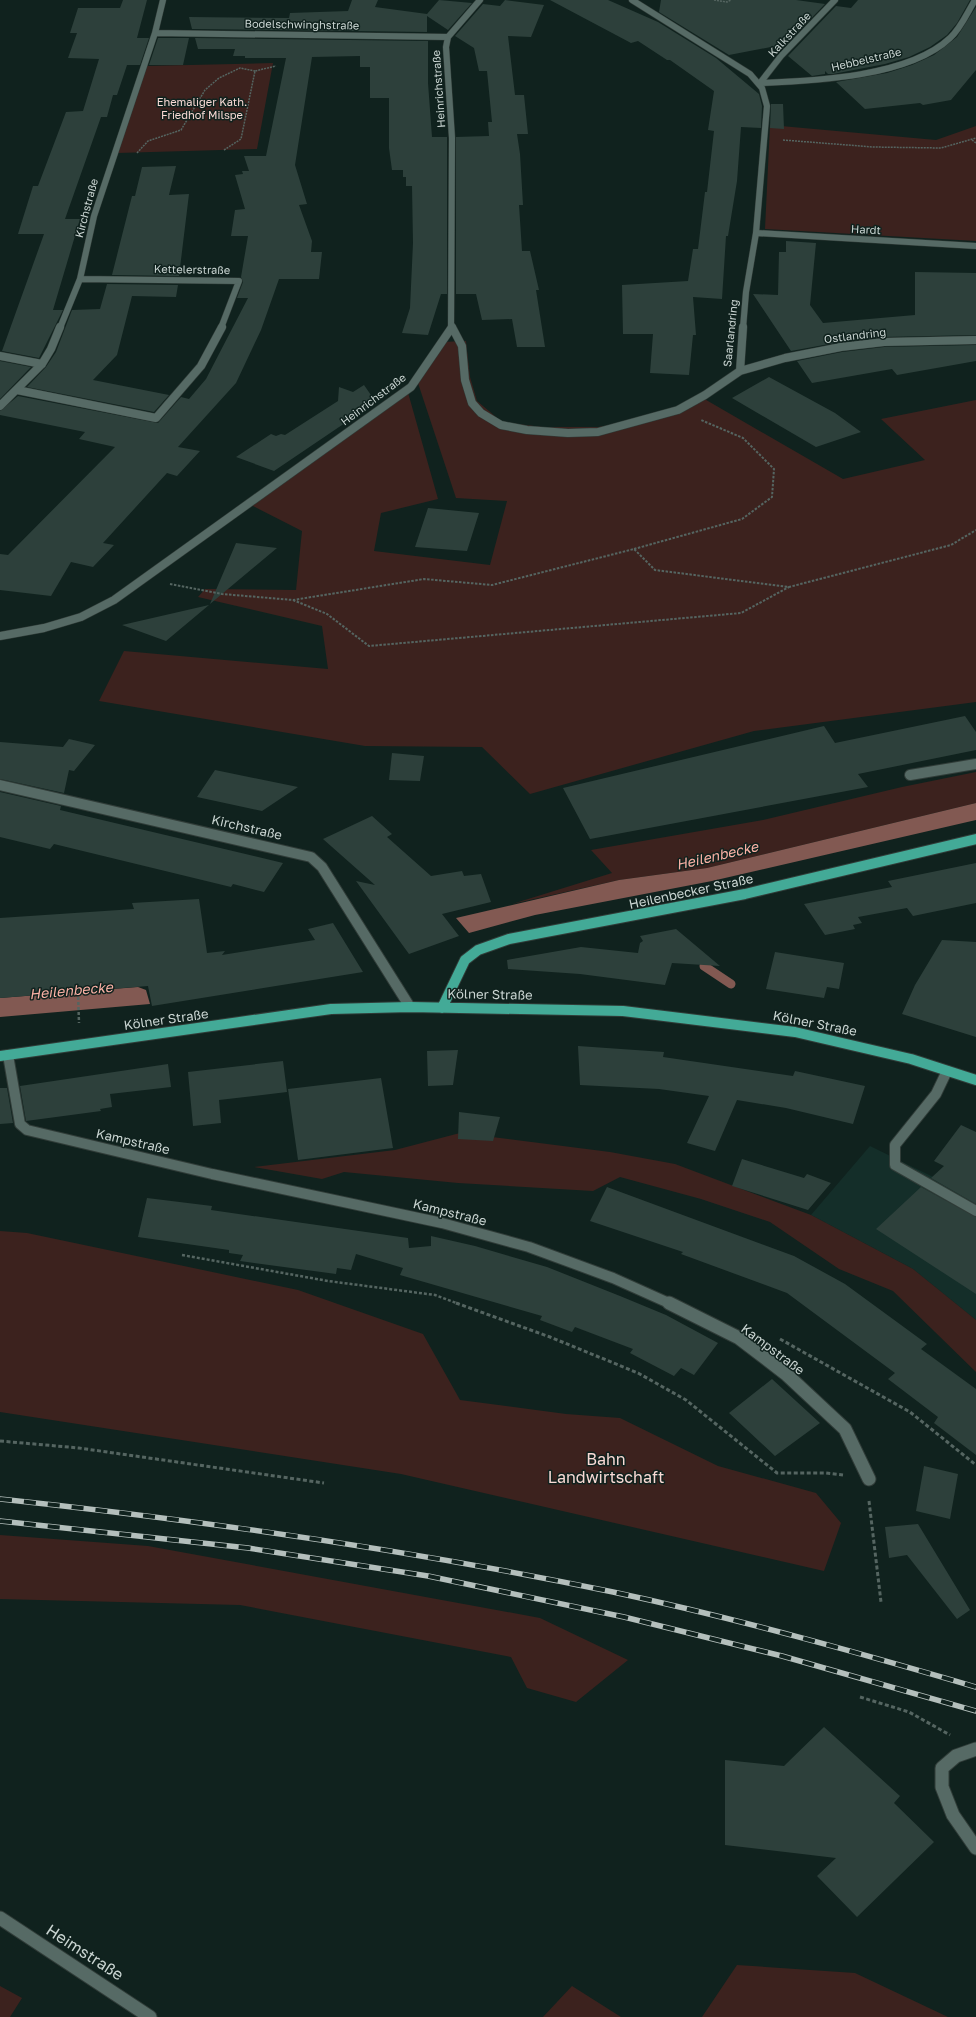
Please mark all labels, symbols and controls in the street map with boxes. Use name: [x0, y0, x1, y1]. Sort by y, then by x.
street label: Kalkstraße: [765, 9, 813, 59]
street label: Bodelschwinghstraße: [245, 17, 359, 31]
street label: Hebbelstraße: [830, 45, 902, 73]
street label: Heinrichstraße: [429, 50, 447, 128]
park label: Ehemaliger Kath. Friedhof Milspe: [157, 95, 247, 121]
street label: Kirchstraße: [72, 177, 100, 239]
street label: Hardt: [851, 222, 881, 236]
street label: Kettelerstraße: [154, 262, 230, 276]
street label: Saarlandring: [720, 299, 740, 367]
street label: Ostlandring: [823, 325, 887, 345]
street label: Heinrichstraße: [338, 370, 408, 428]
street label: Kirchstraße: [210, 811, 284, 843]
water label: Heilenbecke: [674, 837, 761, 873]
street label: Heilenbecker Straße: [627, 870, 755, 912]
water label: Heilenbecke: [29, 978, 114, 1002]
street label: Kölner Straße: [447, 985, 533, 1003]
street label: Kölner Straße: [123, 1005, 209, 1033]
street label: Kölner Straße: [772, 1007, 858, 1039]
street label: Kampstraße: [95, 1125, 171, 1157]
street label: Kampstraße: [412, 1195, 488, 1229]
street label: Kampstraße: [738, 1320, 808, 1378]
park label: Bahn Landwirtschaft: [548, 1449, 664, 1487]
street label: Heimstraße: [42, 1920, 128, 1984]

